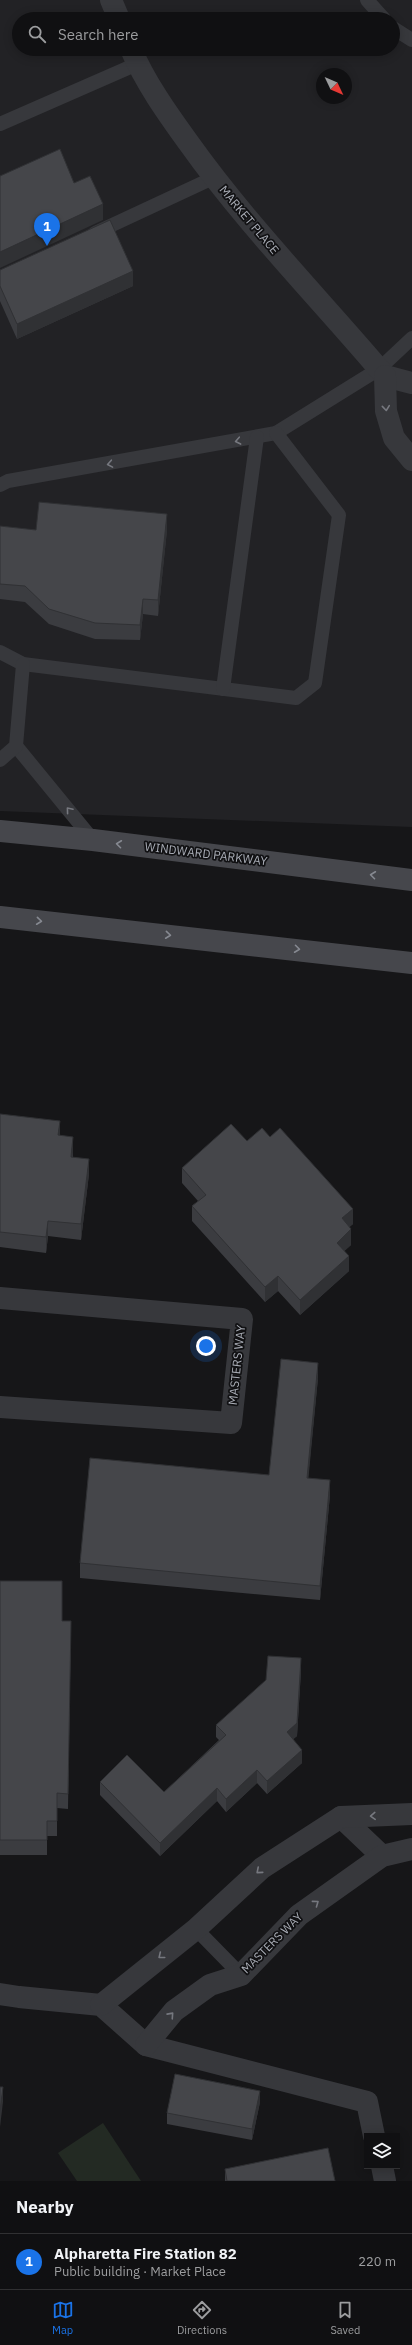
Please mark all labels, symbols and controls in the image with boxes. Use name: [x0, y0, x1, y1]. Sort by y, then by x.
search box: [12, 12, 400, 56]
icon: search: [26, 23, 48, 45]
text: Search here: [58, 25, 138, 44]
north arrow: [316, 68, 352, 104]
street label: MARKET PLACE: [216, 182, 282, 257]
pin: 1: [34, 213, 60, 246]
one-way arrow: [381, 405, 390, 411]
one-way arrow: [235, 436, 241, 444]
one-way arrow: [107, 459, 113, 467]
one-way arrow: [66, 808, 73, 815]
one-way arrow: [116, 839, 122, 848]
street label: WINDWARD PARKWAY: [144, 839, 268, 868]
one-way arrow: [370, 871, 376, 880]
one-way arrow: [36, 917, 42, 926]
one-way arrow: [165, 930, 171, 939]
one-way arrow: [294, 944, 300, 953]
street label: MASTERS WAY: [225, 1324, 248, 1406]
your location: [196, 1336, 216, 1356]
one-way arrow: [370, 1811, 376, 1820]
one-way arrow: [256, 1866, 264, 1874]
one-way arrow: [312, 1900, 319, 1908]
street label: MASTERS WAY: [238, 1909, 305, 1976]
one-way arrow: [159, 1952, 166, 1959]
one-way arrow: [167, 2012, 174, 2020]
map controls: [364, 2133, 400, 2169]
button: layers: [364, 2133, 400, 2169]
text: Nearby: [16, 2196, 74, 2218]
text: Alpharetta Fire Station 82: [54, 2244, 237, 2263]
text: 1: [25, 2253, 33, 2270]
text: 220 m: [358, 2253, 396, 2270]
text: Public building · Market Place: [54, 2263, 226, 2280]
tab: Map: [52, 2299, 74, 2337]
tab: Directions: [177, 2299, 227, 2337]
tab: Saved: [330, 2299, 360, 2337]

